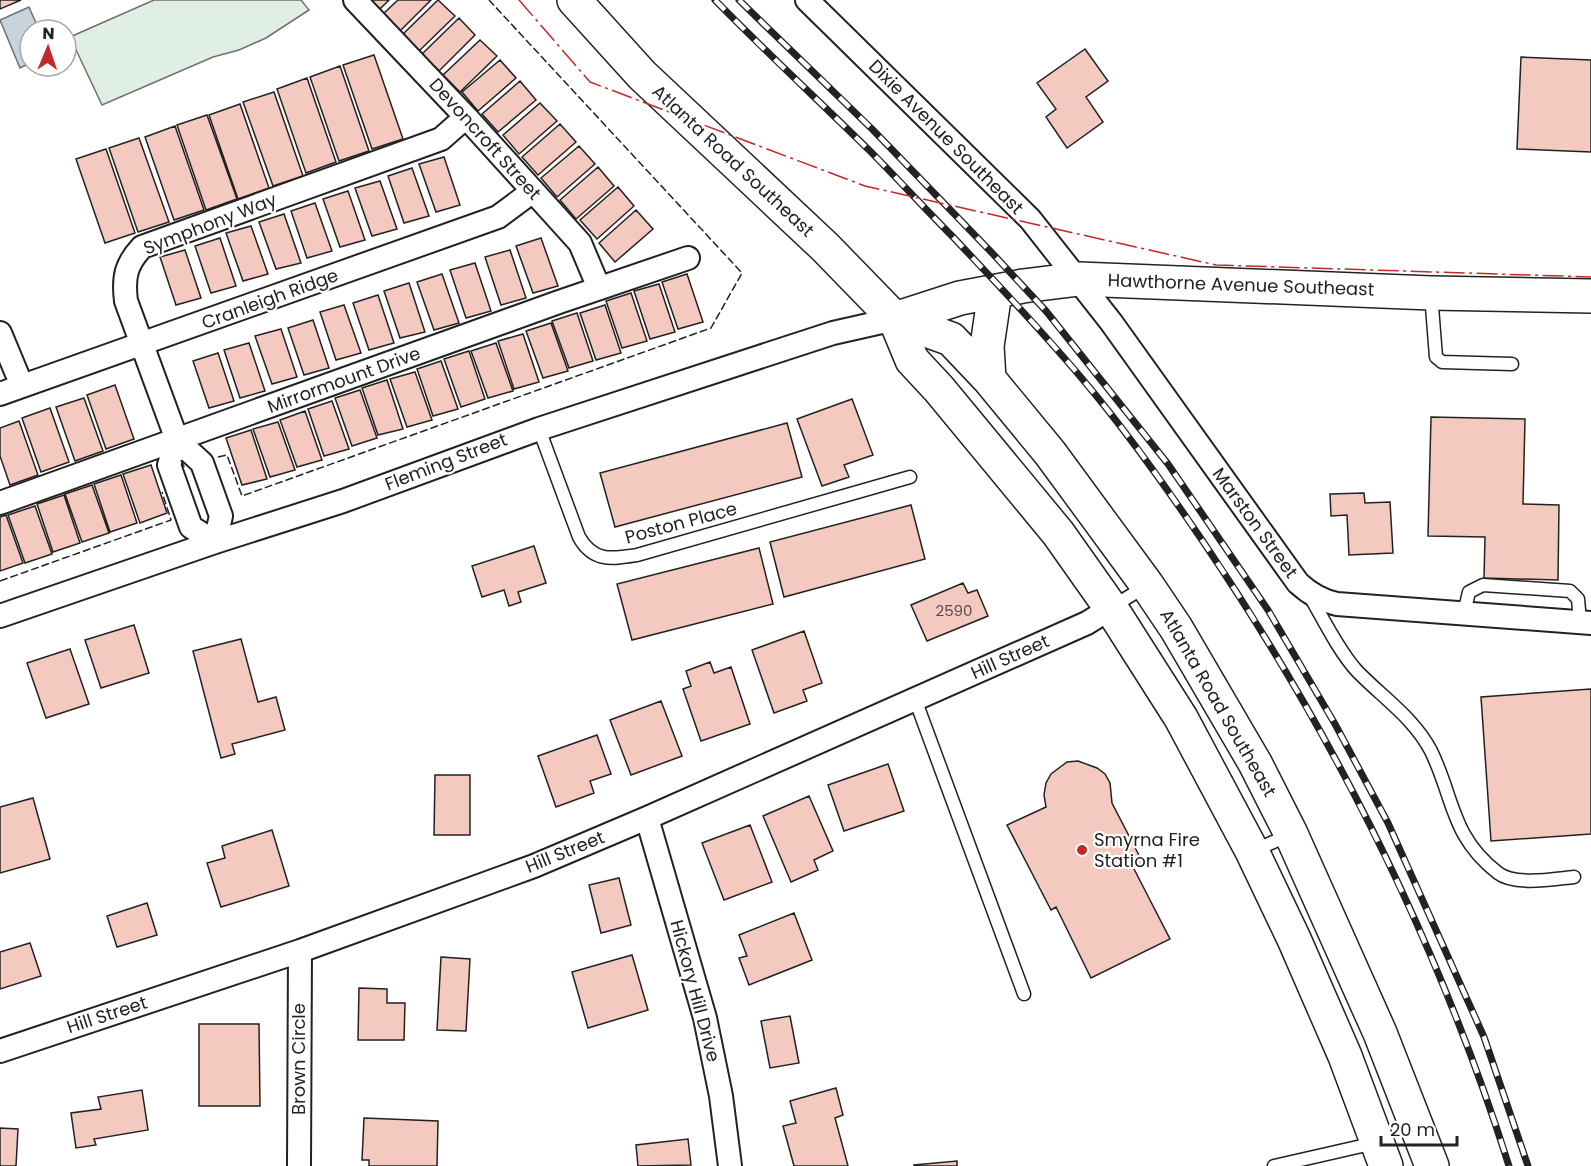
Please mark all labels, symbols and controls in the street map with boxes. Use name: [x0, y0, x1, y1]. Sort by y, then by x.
north arrow: [18, 18, 78, 78]
text: N: [42, 22, 55, 45]
street label: Dixie Avenue Southeast: [863, 54, 1029, 220]
street label: Devoncroft Street: [424, 72, 547, 205]
street label: Atlanta Road Southeast: [647, 79, 820, 242]
street label: Symphony Way: [140, 187, 280, 260]
street label: Cranleigh Ridge: [198, 262, 342, 335]
street label: Hawthorne Avenue Southeast: [1107, 267, 1375, 302]
street label: Mirrormount Drive: [264, 340, 424, 419]
street label: Fleming Street: [381, 427, 510, 496]
street label: Marston Street: [1207, 462, 1304, 583]
street label: Poston Place: [622, 496, 740, 549]
house number: 2590: [936, 600, 972, 621]
street label: Atlanta Road Southeast: [1154, 604, 1282, 801]
street label: Hill Street: [967, 628, 1053, 685]
street label: Hill Street: [522, 824, 608, 879]
place label: Smyrna Fire Station #1: [1094, 827, 1200, 873]
marker: Smyrna Fire Station #1: [1075, 843, 1089, 857]
street label: Hickory Hill Drive: [665, 917, 726, 1065]
street label: Hill Street: [63, 990, 150, 1039]
street label: Brown Circle: [286, 1003, 311, 1115]
scale bar: [1381, 1109, 1458, 1147]
text: 20 m: [1390, 1117, 1435, 1142]

